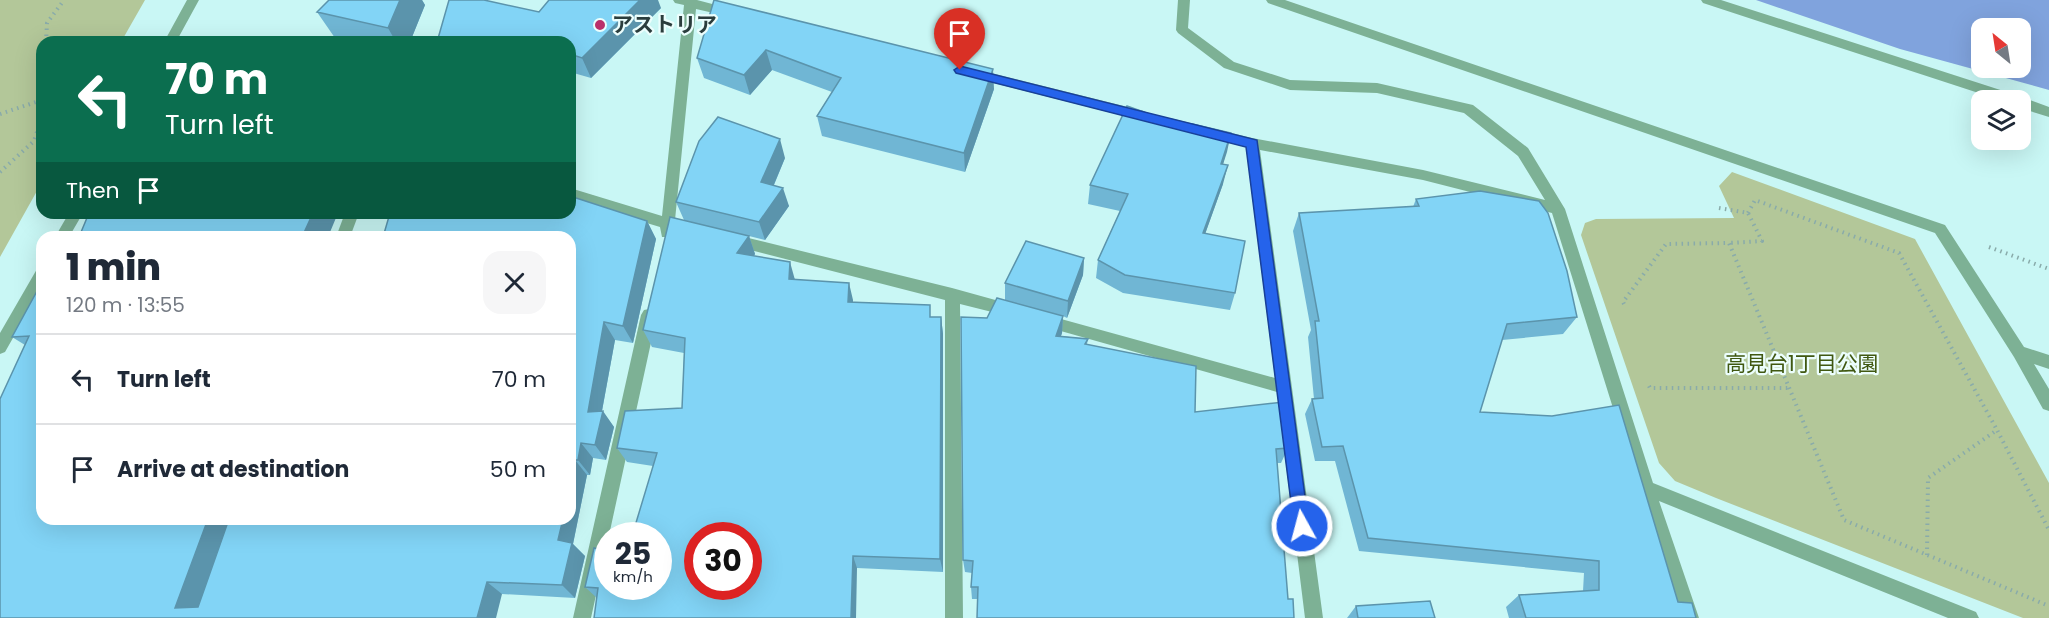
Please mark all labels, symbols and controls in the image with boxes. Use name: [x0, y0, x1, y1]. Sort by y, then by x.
pin: [934, 8, 985, 70]
place label: アストリア: [612, 10, 717, 39]
icon: arrive: [943, 17, 976, 50]
marker: アストリア: [593, 18, 607, 32]
north arrow: [1971, 18, 2031, 78]
map controls: [1971, 18, 2031, 150]
text: 70 m: [165, 50, 268, 109]
icon: left: [66, 60, 144, 138]
button: layers: [1971, 90, 2031, 150]
text: Turn left: [165, 106, 274, 143]
icon: arrive: [132, 174, 165, 207]
text: Then: [66, 175, 120, 206]
text: 1 min: [66, 242, 161, 293]
button: close: [483, 251, 546, 314]
text: 120 m · 13:55: [66, 291, 185, 319]
park label: 高見台1丁目公園: [1725, 349, 1879, 378]
icon: left: [66, 363, 99, 396]
text: Turn left: [117, 364, 211, 395]
text: 70 m: [492, 364, 546, 395]
icon: arrive: [66, 453, 99, 486]
text: Arrive at destination: [117, 454, 349, 485]
text: 50 m: [490, 454, 546, 485]
position arrow: [1270, 494, 1334, 558]
speed limit sign: 30: [684, 522, 762, 600]
text: 25: [615, 532, 651, 575]
text: km/h: [613, 566, 653, 587]

